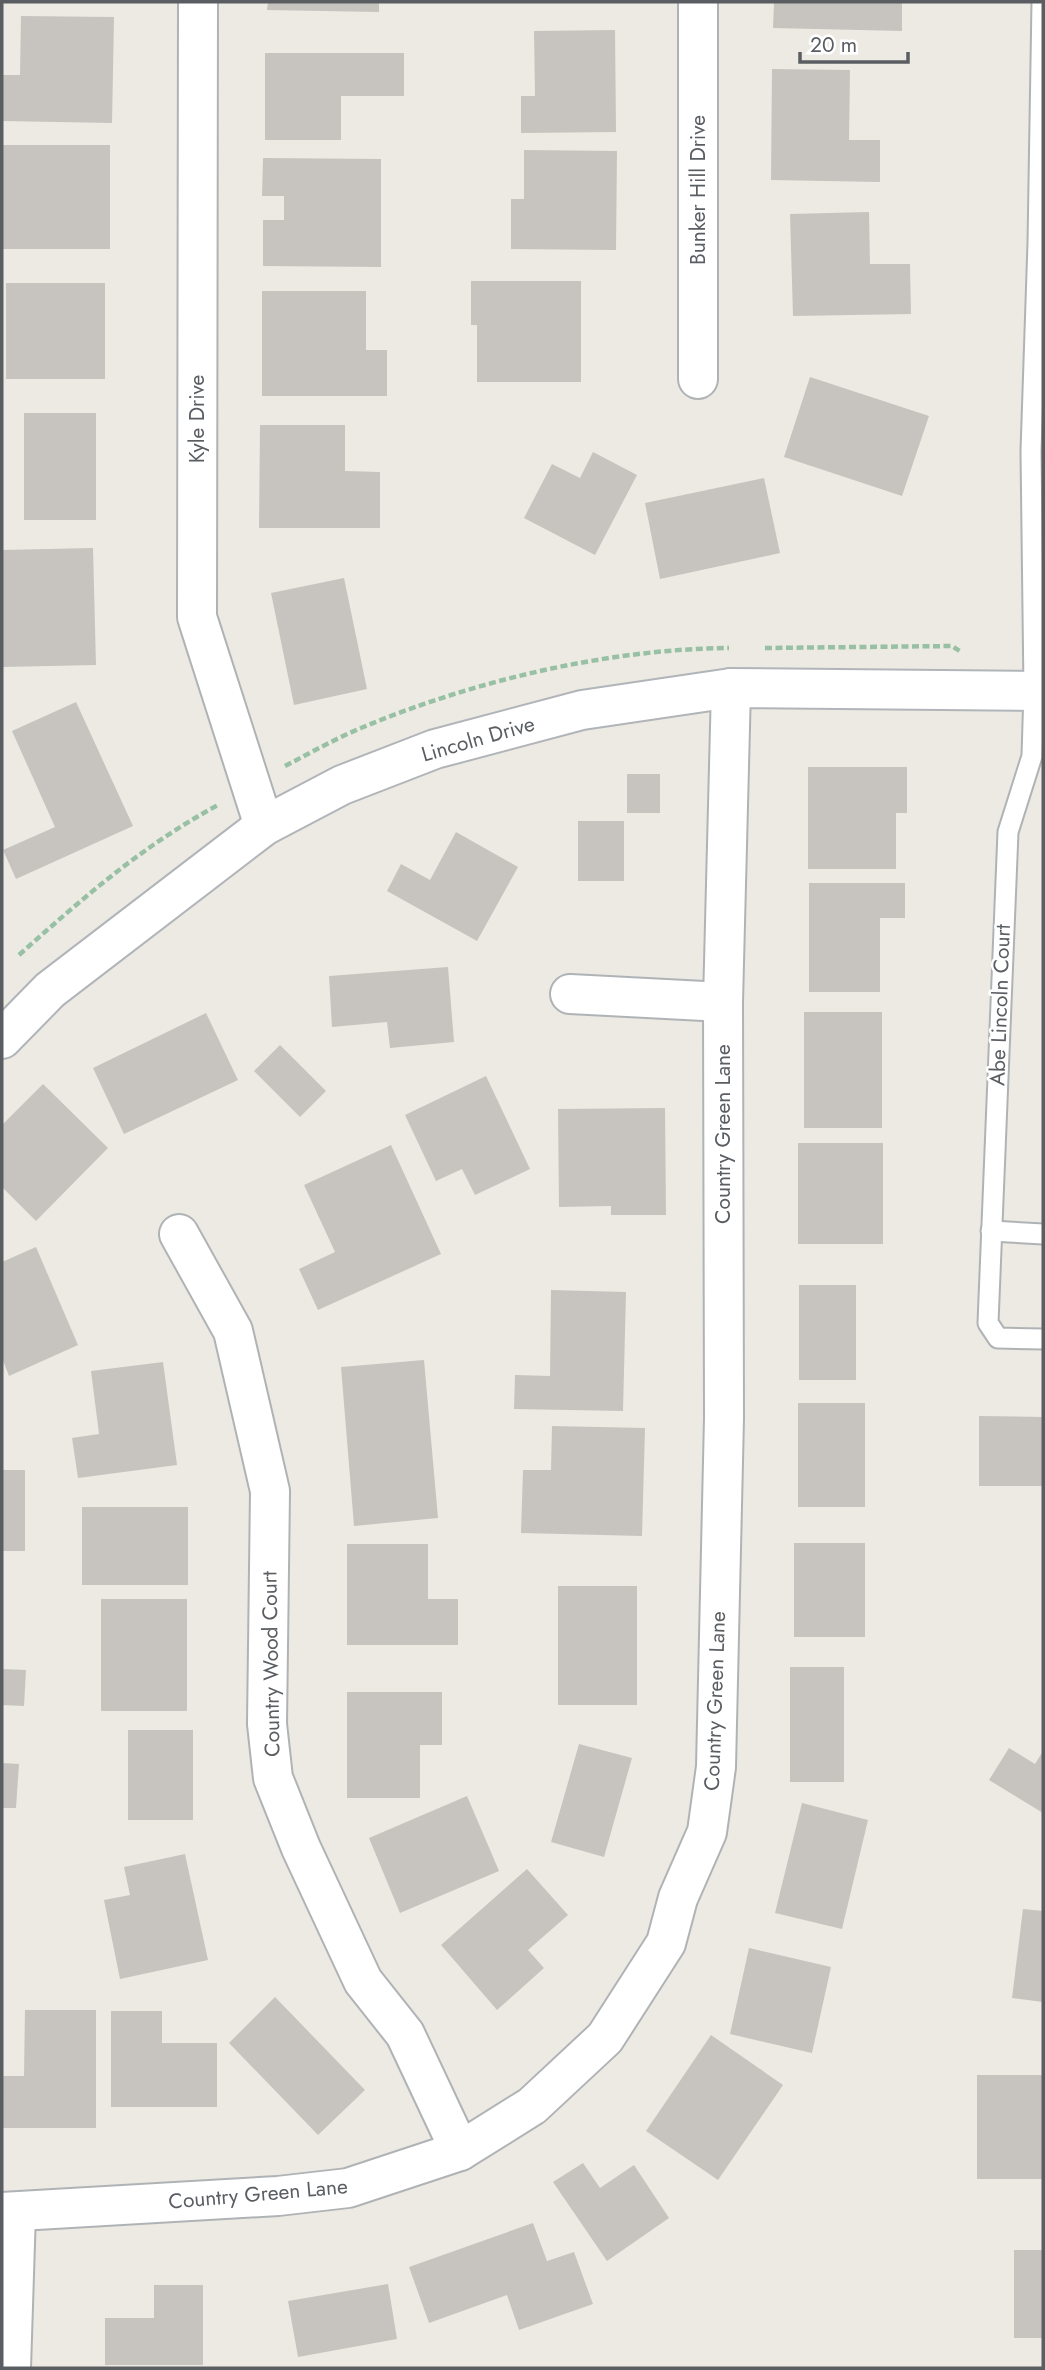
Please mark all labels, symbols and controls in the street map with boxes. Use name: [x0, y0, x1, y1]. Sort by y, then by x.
scale bar: [800, 21, 908, 65]
text: 20 m: [810, 30, 857, 60]
street label: Bunker Hill Drive: [683, 115, 713, 265]
street label: Kyle Drive: [182, 374, 212, 463]
street label: Lincoln Drive: [418, 709, 538, 769]
street label: Abe Lincoln Court: [982, 924, 1018, 1086]
street label: Country Green Lane: [708, 1044, 738, 1224]
street label: Country Wood Court: [254, 1571, 288, 1757]
street label: Country Green Lane: [697, 1610, 733, 1791]
street label: Country Green Lane: [167, 2171, 349, 2217]

